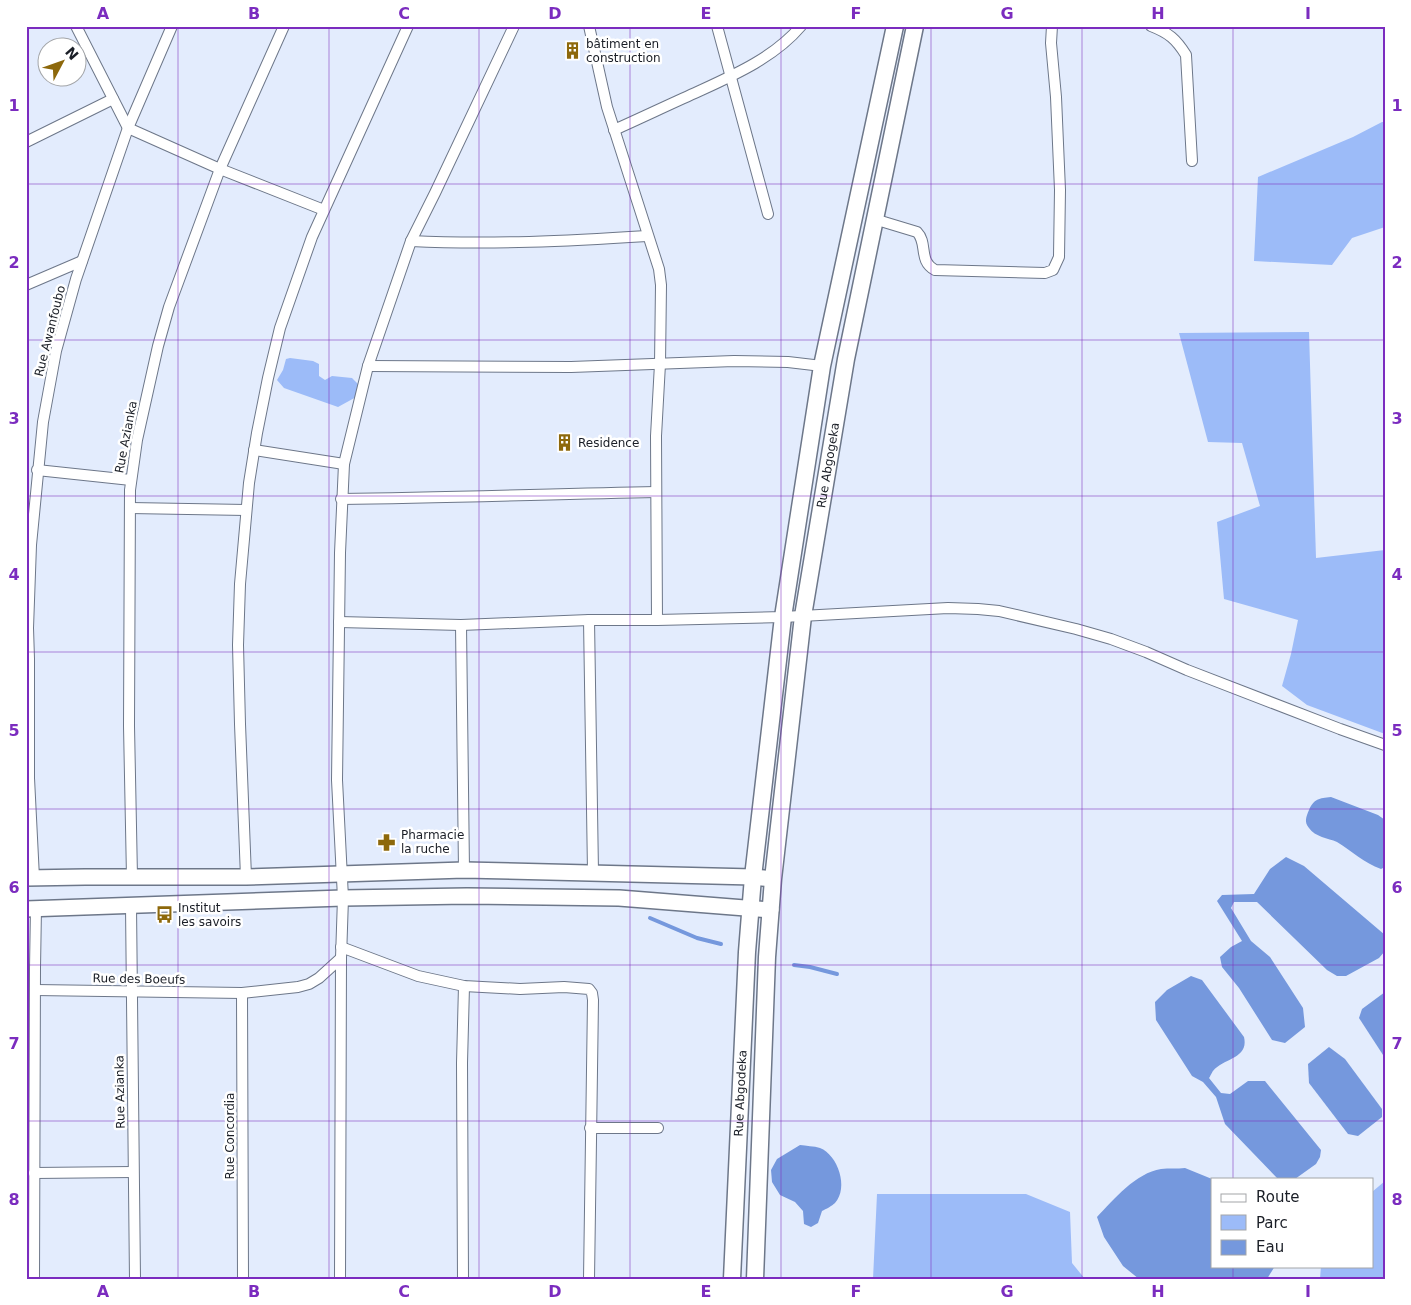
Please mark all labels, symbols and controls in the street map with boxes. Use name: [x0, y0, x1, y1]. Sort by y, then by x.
text: A: [97, 4, 110, 23]
text: B: [248, 4, 260, 23]
text: C: [398, 4, 410, 23]
text: D: [548, 4, 562, 23]
text: E: [701, 4, 711, 23]
text: F: [851, 4, 861, 23]
text: G: [1000, 4, 1014, 23]
text: H: [1151, 4, 1165, 23]
text: I: [1305, 4, 1311, 23]
place label: bâtiment en construction: [586, 37, 661, 65]
north arrow: [38, 38, 88, 88]
building icon: bâtiment en construction: [562, 41, 582, 61]
text: N: [62, 44, 82, 63]
text: 1: [8, 96, 20, 115]
text: 1: [1391, 96, 1403, 115]
text: 2: [8, 253, 20, 272]
text: 2: [1391, 253, 1403, 272]
street label: Rue Awanfoubo: [32, 284, 68, 378]
street label: Rue Azianka: [112, 400, 140, 474]
text: 3: [8, 409, 20, 428]
text: 3: [1391, 409, 1403, 428]
street label: Rue Abgogeka: [814, 421, 842, 509]
building icon: Residence: [554, 433, 574, 453]
place label: Residence: [578, 436, 639, 450]
text: 4: [8, 565, 20, 584]
text: 4: [1391, 565, 1403, 584]
text: 5: [8, 721, 20, 740]
text: 5: [1391, 721, 1403, 740]
place label: Pharmacie la ruche: [401, 828, 464, 856]
pharmacy icon: Pharmacie la ruche: [377, 832, 397, 852]
text: 6: [8, 878, 20, 897]
text: 6: [1391, 878, 1403, 897]
place label: Institut les savoirs: [178, 901, 241, 929]
bus stop icon: Institut les savoirs: [154, 905, 174, 925]
street label: Rue des Boeufs: [93, 971, 185, 987]
text: 7: [8, 1034, 20, 1053]
text: 7: [1391, 1034, 1403, 1053]
street label: Rue Abgodeka: [732, 1050, 749, 1137]
street label: Rue Azianka: [112, 1055, 128, 1129]
street label: Rue Concordia: [223, 1093, 237, 1179]
legend: [1211, 1178, 1374, 1268]
text: Route: [1256, 1188, 1300, 1206]
text: 8: [8, 1190, 20, 1209]
text: 8: [1391, 1190, 1403, 1209]
text: Parc: [1256, 1214, 1288, 1232]
text: Eau: [1256, 1238, 1284, 1256]
text: A: [97, 1282, 110, 1301]
text: B: [248, 1282, 260, 1301]
text: C: [398, 1282, 410, 1301]
text: D: [548, 1282, 562, 1301]
text: E: [701, 1282, 711, 1301]
text: F: [851, 1282, 861, 1301]
text: G: [1000, 1282, 1014, 1301]
text: H: [1151, 1282, 1165, 1301]
text: I: [1305, 1282, 1311, 1301]

